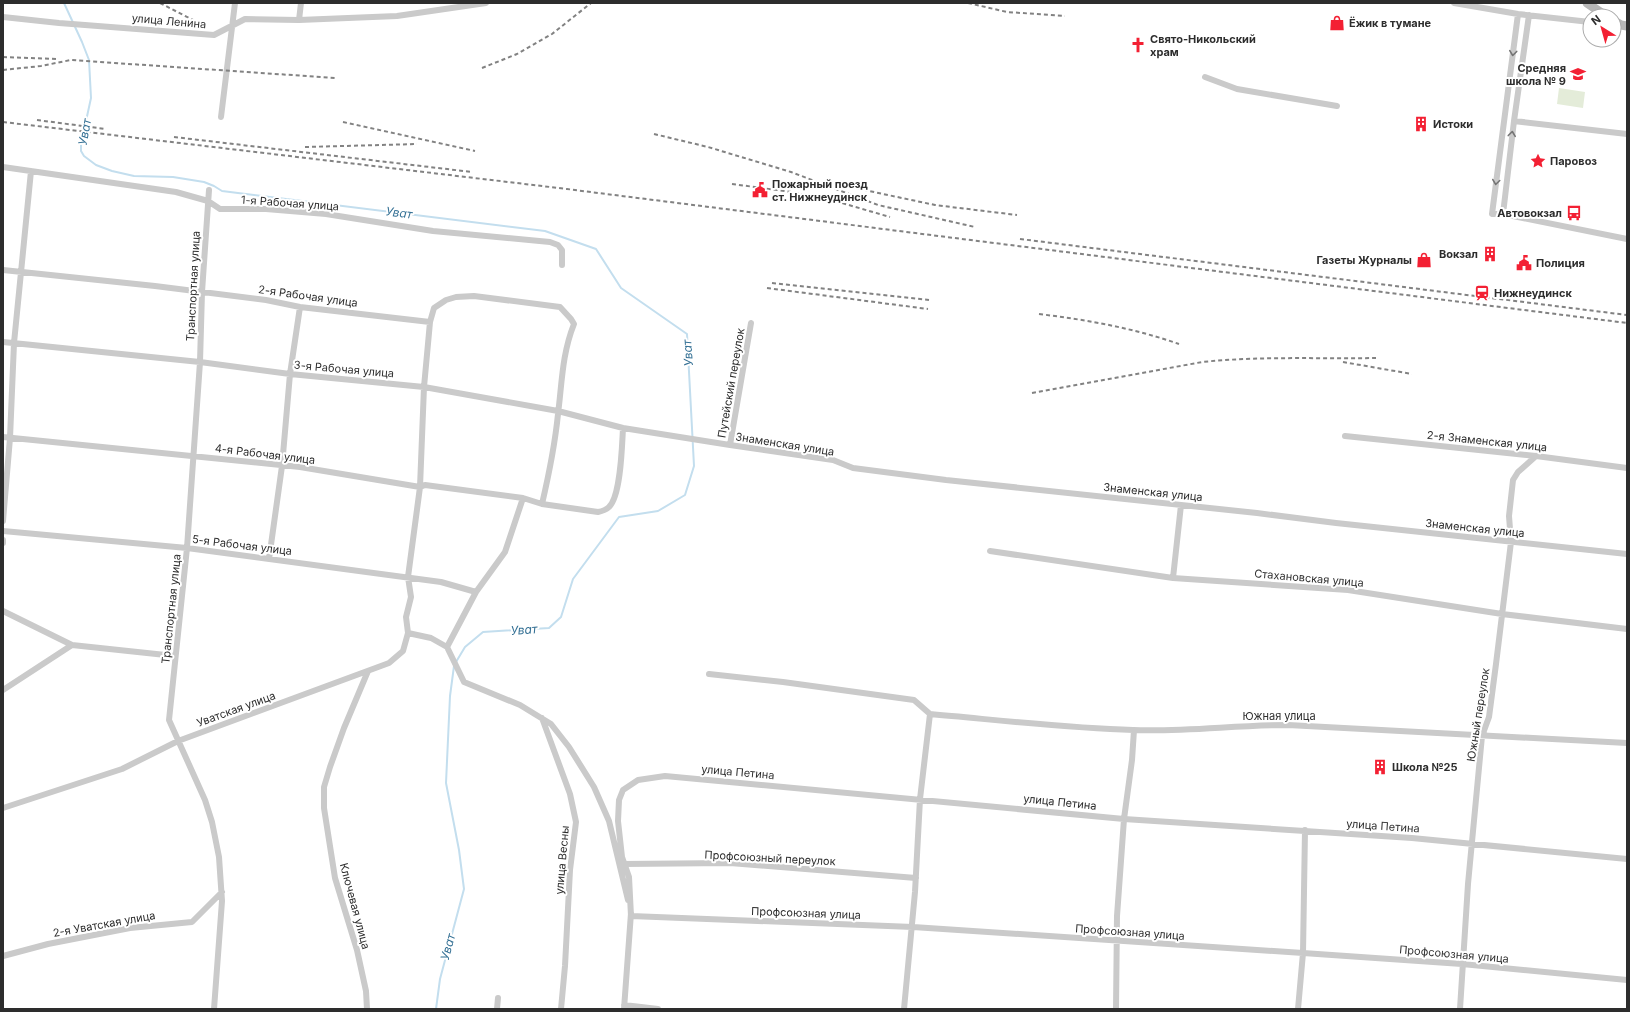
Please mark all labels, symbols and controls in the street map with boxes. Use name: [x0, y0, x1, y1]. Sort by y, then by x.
north arrow: [1582, 8, 1622, 48]
street label: улица Ленина: [131, 11, 207, 31]
text: N: [1588, 12, 1604, 28]
shop icon: Ёжик в тумане: [1328, 14, 1346, 32]
place label: Ёжик в тумане: [1349, 16, 1432, 30]
place label: Свято-Никольский храм: [1150, 32, 1256, 59]
church icon: Свято-Никольский храм: [1129, 36, 1147, 54]
one-way arrow: [1509, 50, 1518, 56]
place label: Средняя школа № 9: [1506, 61, 1566, 88]
school or university icon: Средняя школа № 9: [1569, 65, 1587, 83]
building icon: Истоки: [1412, 115, 1430, 133]
water label: Уват: [75, 116, 94, 146]
place label: Истоки: [1433, 117, 1473, 131]
one-way arrow: [1507, 131, 1516, 137]
place icon: Паровоз: [1529, 152, 1547, 170]
place label: Паровоз: [1550, 154, 1597, 168]
place label: Пожарный поезд ст. Нижнеудинск: [772, 177, 868, 204]
one-way arrow: [1492, 179, 1501, 185]
public building icon: Пожарный поезд ст. Нижнеудинск: [751, 181, 769, 199]
street label: 1-я Рабочая улица: [241, 193, 339, 213]
water label: Уват: [385, 203, 415, 222]
bus stop icon: Автовокзал: [1565, 204, 1583, 222]
place label: Автовокзал: [1497, 206, 1562, 220]
street label: Транспортная улица: [183, 230, 203, 342]
building icon: Вокзал: [1481, 245, 1499, 263]
place label: Вокзал: [1439, 247, 1478, 261]
shop icon: Газеты Журналы: [1415, 251, 1433, 269]
place label: Газеты Журналы: [1317, 253, 1412, 267]
public building icon: Полиция: [1515, 254, 1533, 272]
place label: Полиция: [1536, 256, 1585, 270]
street label: 2-я Рабочая улица: [257, 282, 359, 310]
station icon: Нижнеудинск: [1473, 284, 1491, 302]
place label: Нижнеудинск: [1494, 286, 1572, 300]
street label: Путейский переулок: [714, 327, 748, 439]
water label: Уват: [679, 338, 696, 367]
street label: 3-я Рабочая улица: [293, 358, 395, 380]
street label: 2-я Знаменская улица: [1426, 428, 1548, 454]
street label: Знаменская улица: [735, 429, 835, 459]
street label: 4-я Рабочая улица: [214, 441, 316, 467]
street label: Знаменская улица: [1103, 480, 1203, 504]
street label: Знаменская улица: [1425, 516, 1525, 540]
street label: 5-я Рабочая улица: [191, 532, 293, 558]
street label: Транспортная улица: [158, 553, 184, 665]
street label: Стахановская улица: [1254, 566, 1364, 590]
water label: Уват: [510, 621, 539, 638]
street label: Южный переулок: [1464, 667, 1492, 763]
street label: Уватская улица: [195, 688, 277, 730]
street label: Южная улица: [1242, 709, 1316, 723]
building icon: Школа №25: [1371, 758, 1389, 776]
place label: Школа №25: [1392, 760, 1458, 774]
street label: улица Петина: [701, 762, 775, 782]
street label: улица Петина: [1023, 791, 1097, 813]
street label: улица Петина: [1346, 816, 1420, 836]
street label: улица Весны: [552, 825, 572, 895]
street label: Профсоюзный переулок: [704, 848, 836, 868]
street label: Ключевая улица: [337, 861, 373, 951]
street label: Профсоюзная улица: [751, 904, 861, 922]
street label: 2-я Уватская улица: [52, 908, 156, 940]
street label: Профсоюзная улица: [1075, 921, 1185, 943]
water label: Уват: [437, 931, 459, 962]
street label: Профсоюзная улица: [1399, 942, 1509, 966]

